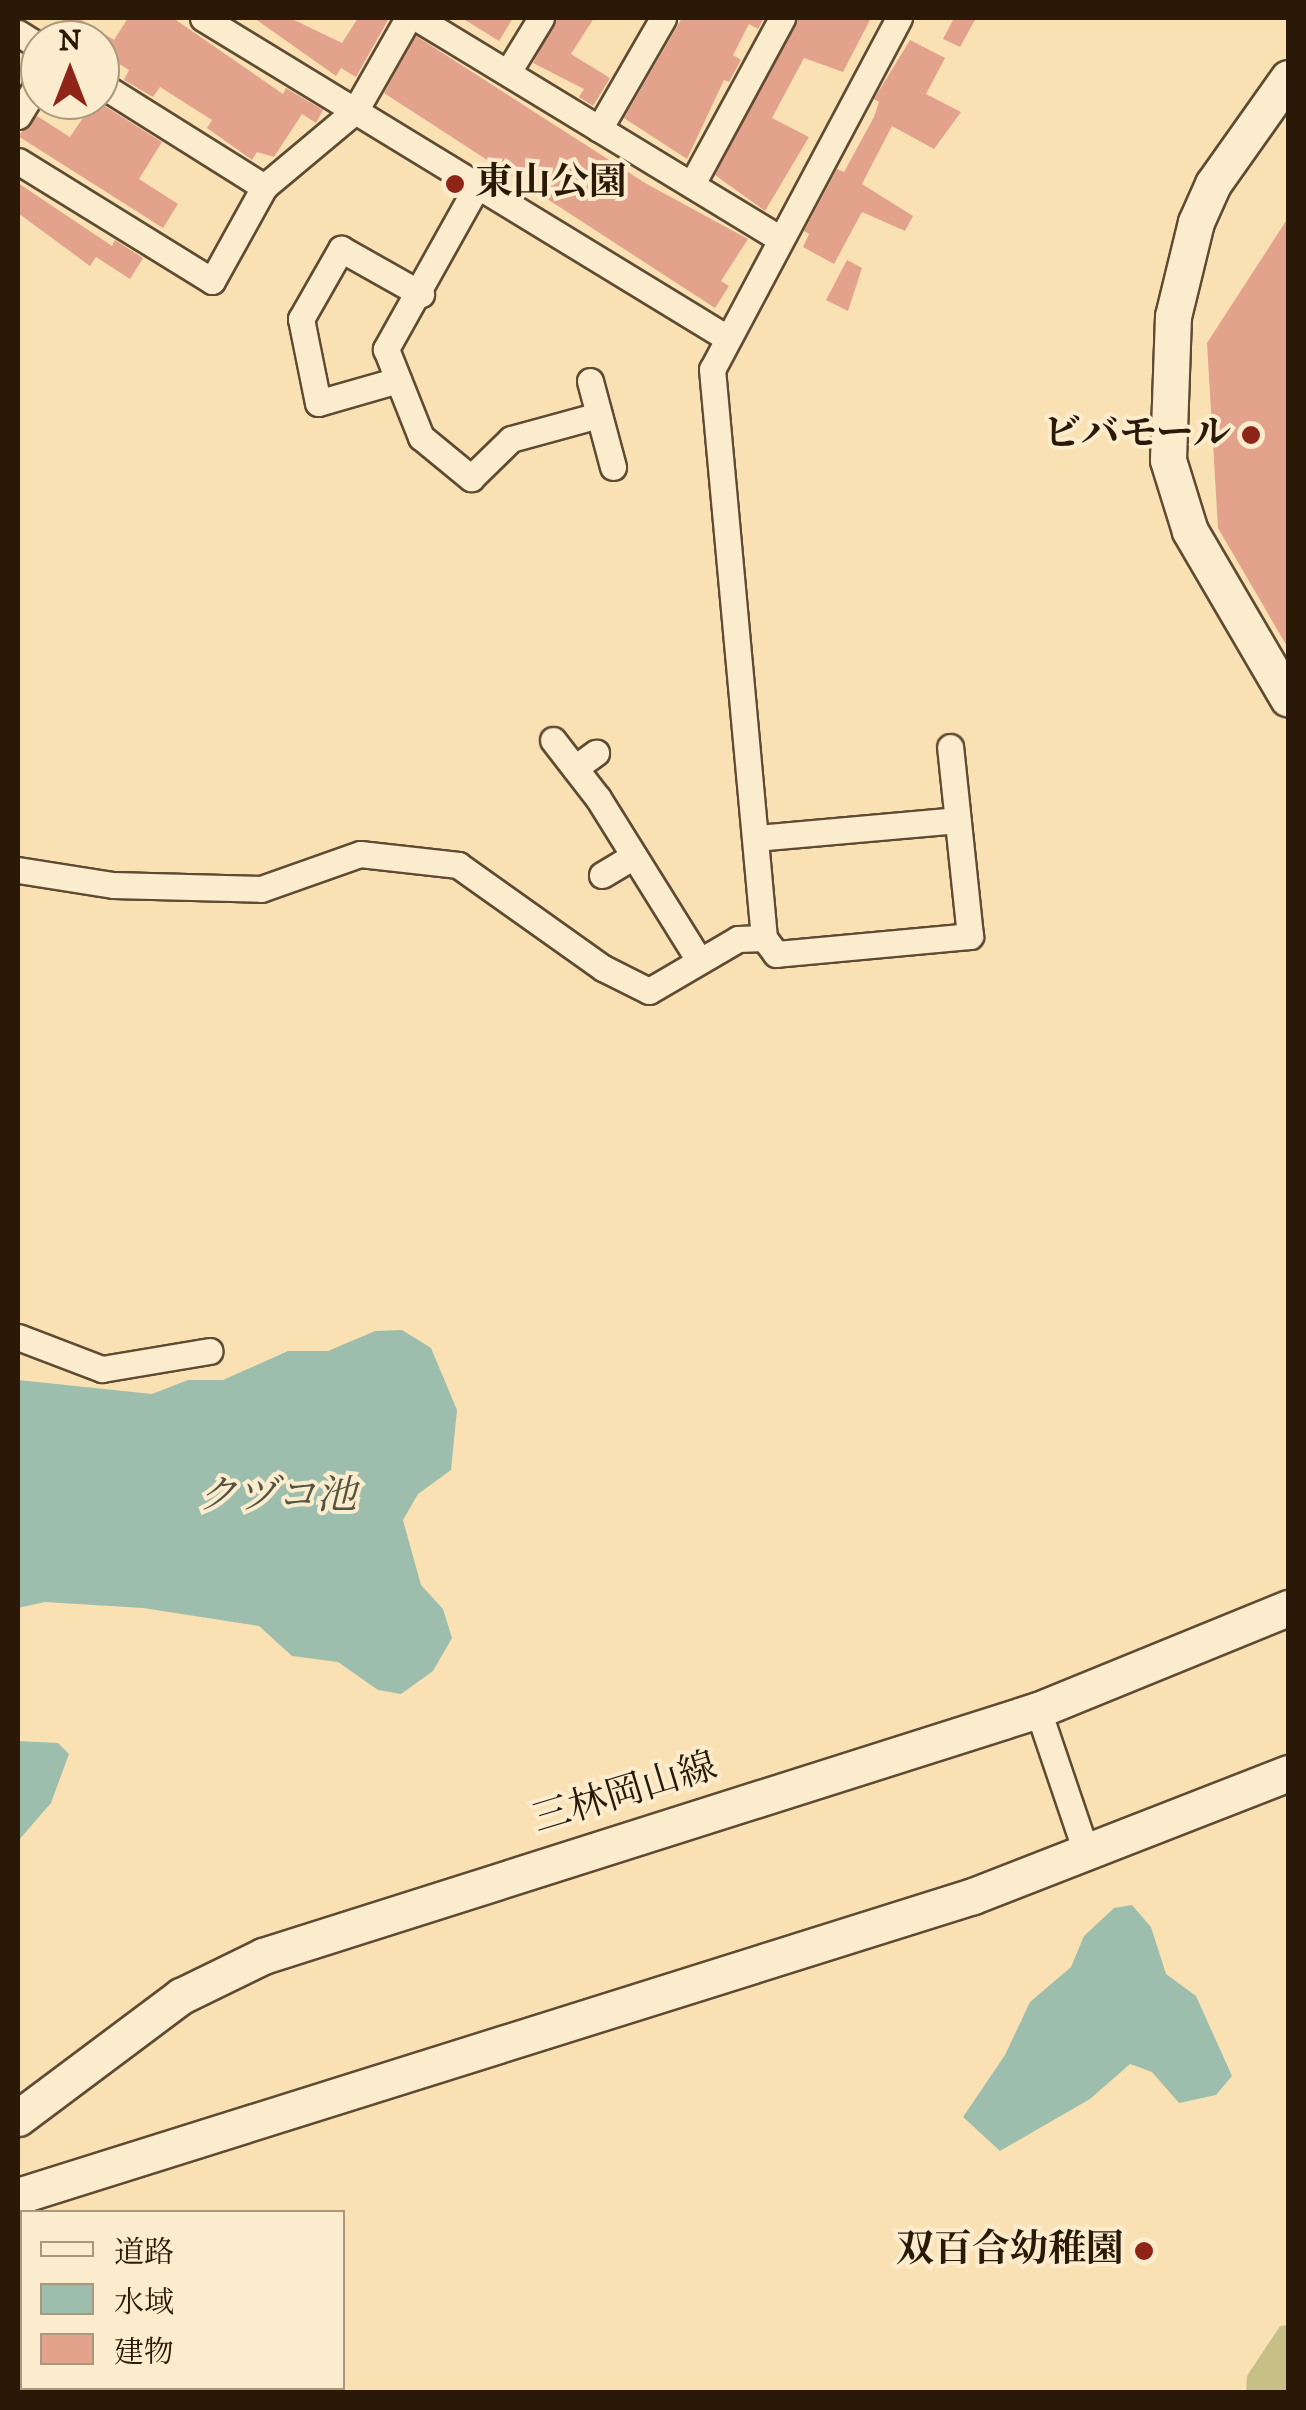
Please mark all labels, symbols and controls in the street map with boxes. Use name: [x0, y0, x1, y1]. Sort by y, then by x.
north arrow: [20, 20, 120, 120]
text: N: [59, 24, 81, 59]
place label: 東山公園: [475, 161, 627, 207]
marker: 東山公園: [444, 173, 466, 195]
place label: ビバモール: [1043, 412, 1231, 458]
marker: ビバモール: [1240, 424, 1262, 446]
water label: クヅコ池: [197, 1473, 357, 1521]
street label: 三林岡山線: [527, 1744, 723, 1844]
legend: [20, 2210, 345, 2390]
place label: 双百合幼稚園: [896, 2228, 1124, 2274]
text: 道路: [114, 2235, 174, 2272]
marker: 双百合幼稚園: [1133, 2240, 1155, 2262]
text: 水域: [114, 2285, 174, 2322]
text: 建物: [114, 2335, 174, 2372]

